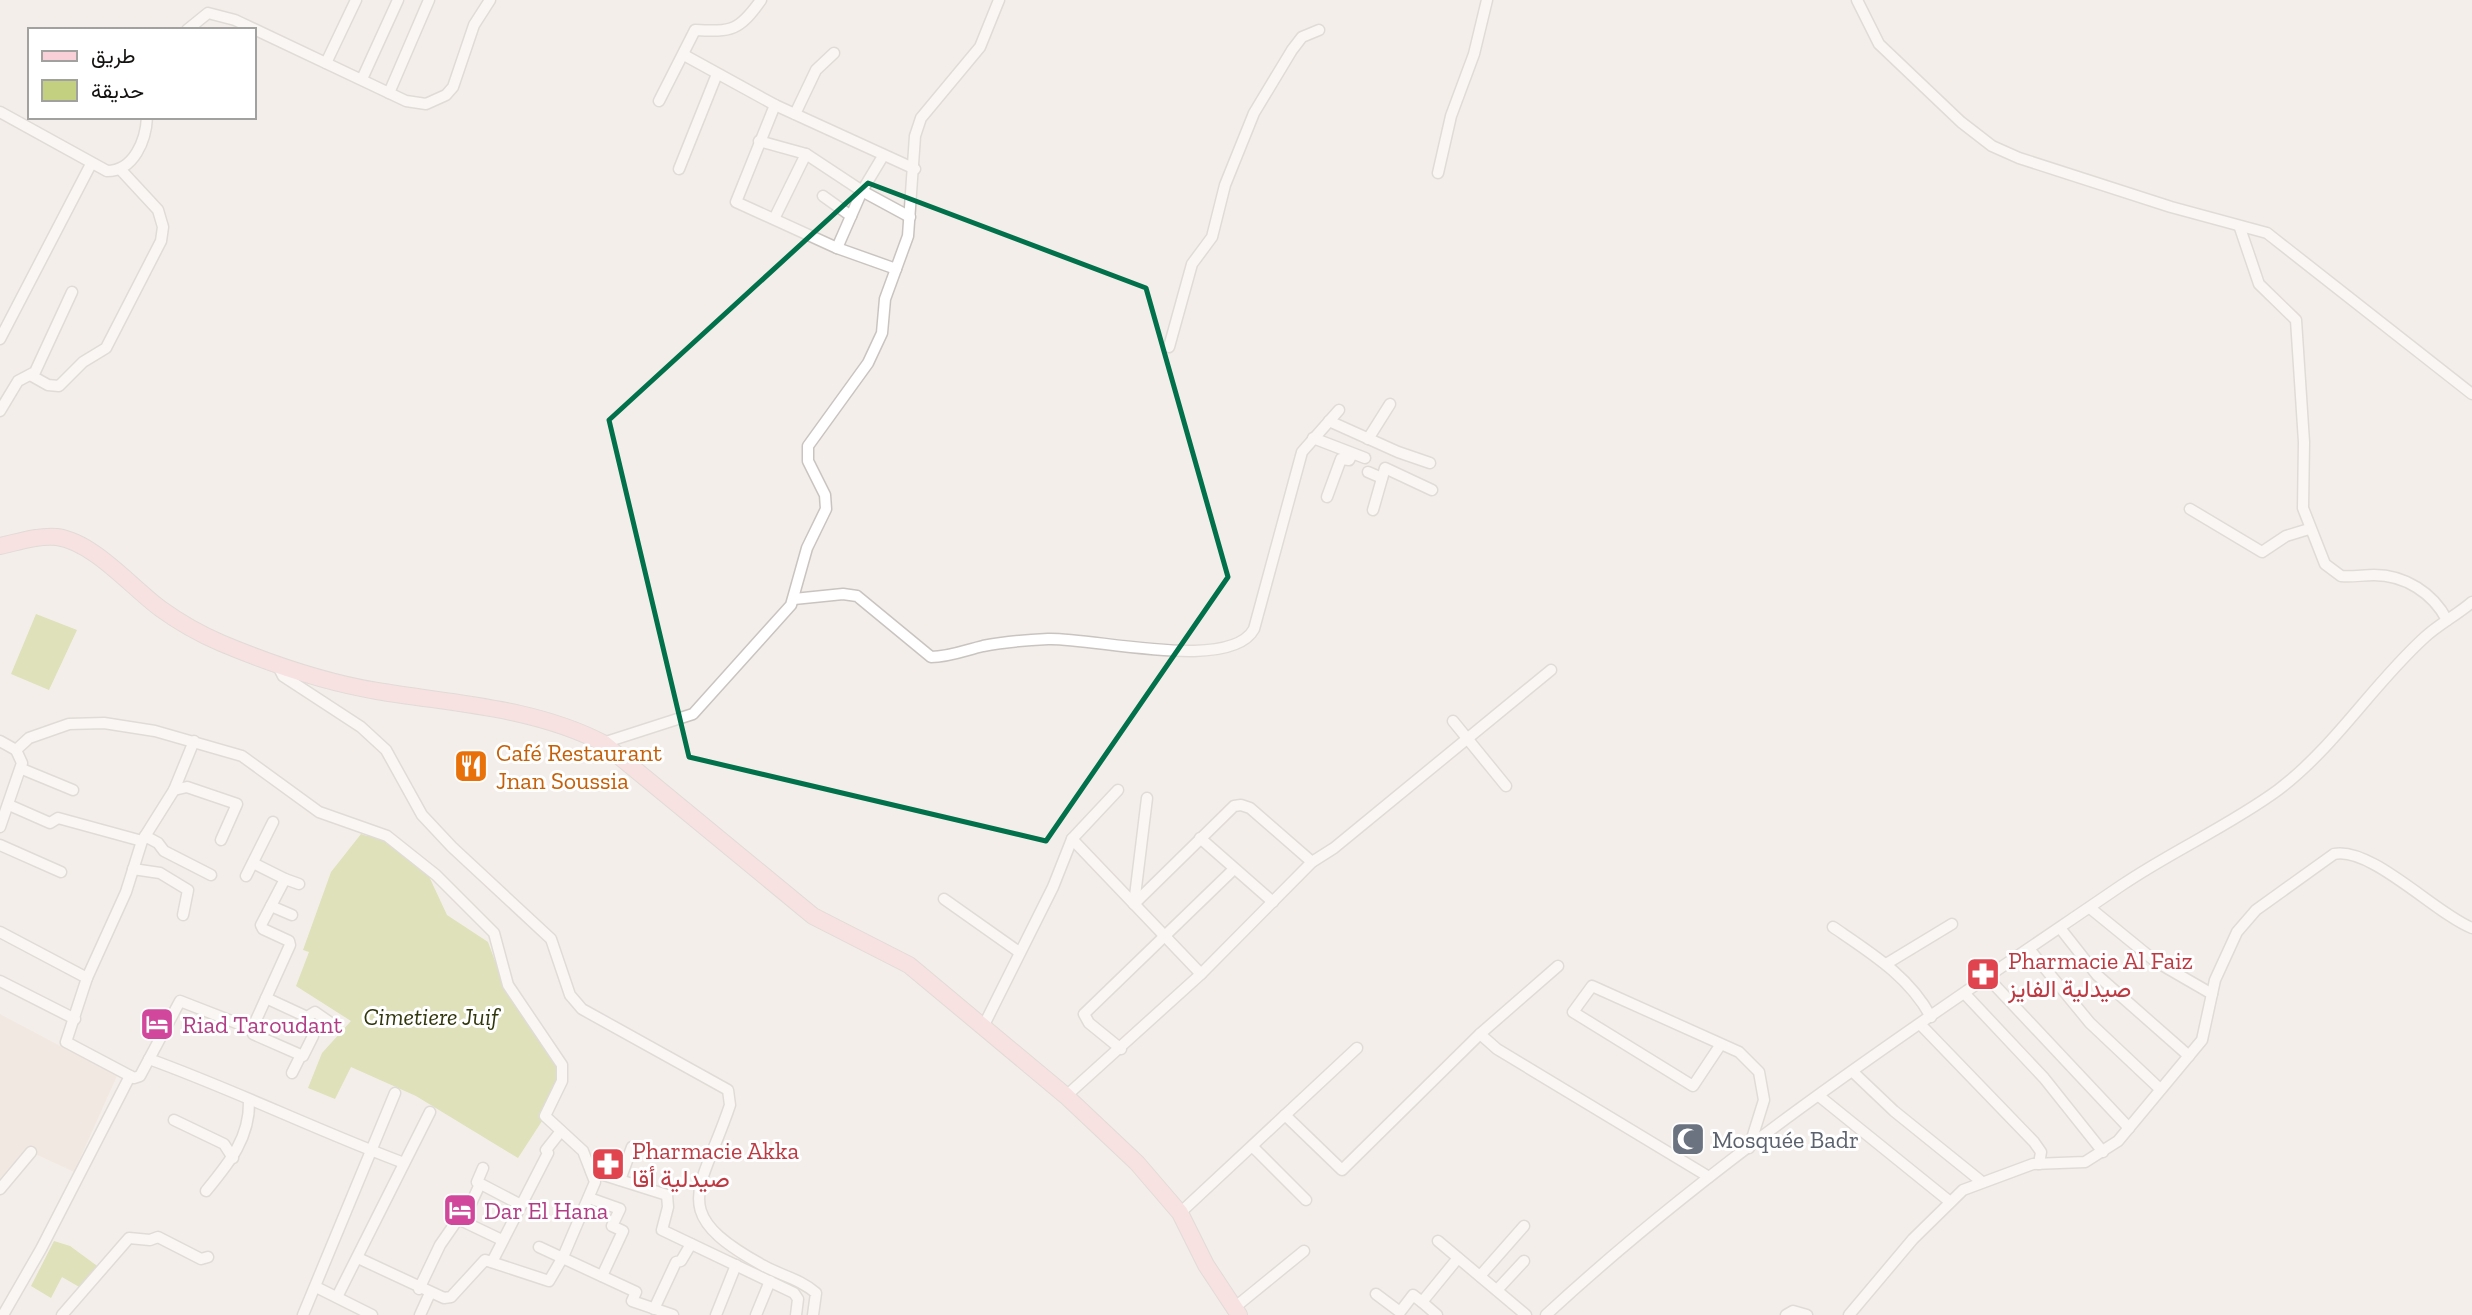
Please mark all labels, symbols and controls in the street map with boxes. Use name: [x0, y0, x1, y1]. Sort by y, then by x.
legend: [28, 28, 256, 119]
text: طريق: [91, 43, 136, 69]
text: حديقة: [91, 78, 144, 103]
place label: Café Restaurant Jnan Soussia: [496, 738, 662, 795]
restaurant icon: Café Restaurant Jnan Soussia: [452, 747, 490, 785]
place label: Pharmacie Al Faiz صيدلية الفايز: [2007, 946, 2193, 1004]
pharmacy icon: Pharmacie Al Faiz صيدلية الفايز: [1964, 955, 2002, 993]
park label: Cimetiere Juif: [363, 1002, 501, 1031]
hotel icon: Riad Taroudant: [138, 1005, 176, 1043]
place label: Riad Taroudant: [182, 1010, 342, 1039]
mosque icon: Mosquée Badr: [1669, 1120, 1707, 1158]
place label: Mosquée Badr: [1712, 1125, 1859, 1154]
place label: Pharmacie Akka صيدلية أقا: [632, 1136, 800, 1193]
pharmacy icon: Pharmacie Akka صيدلية أقا: [589, 1145, 627, 1183]
hotel icon: Dar El Hana: [441, 1191, 479, 1229]
place label: Dar El Hana: [484, 1196, 609, 1225]

